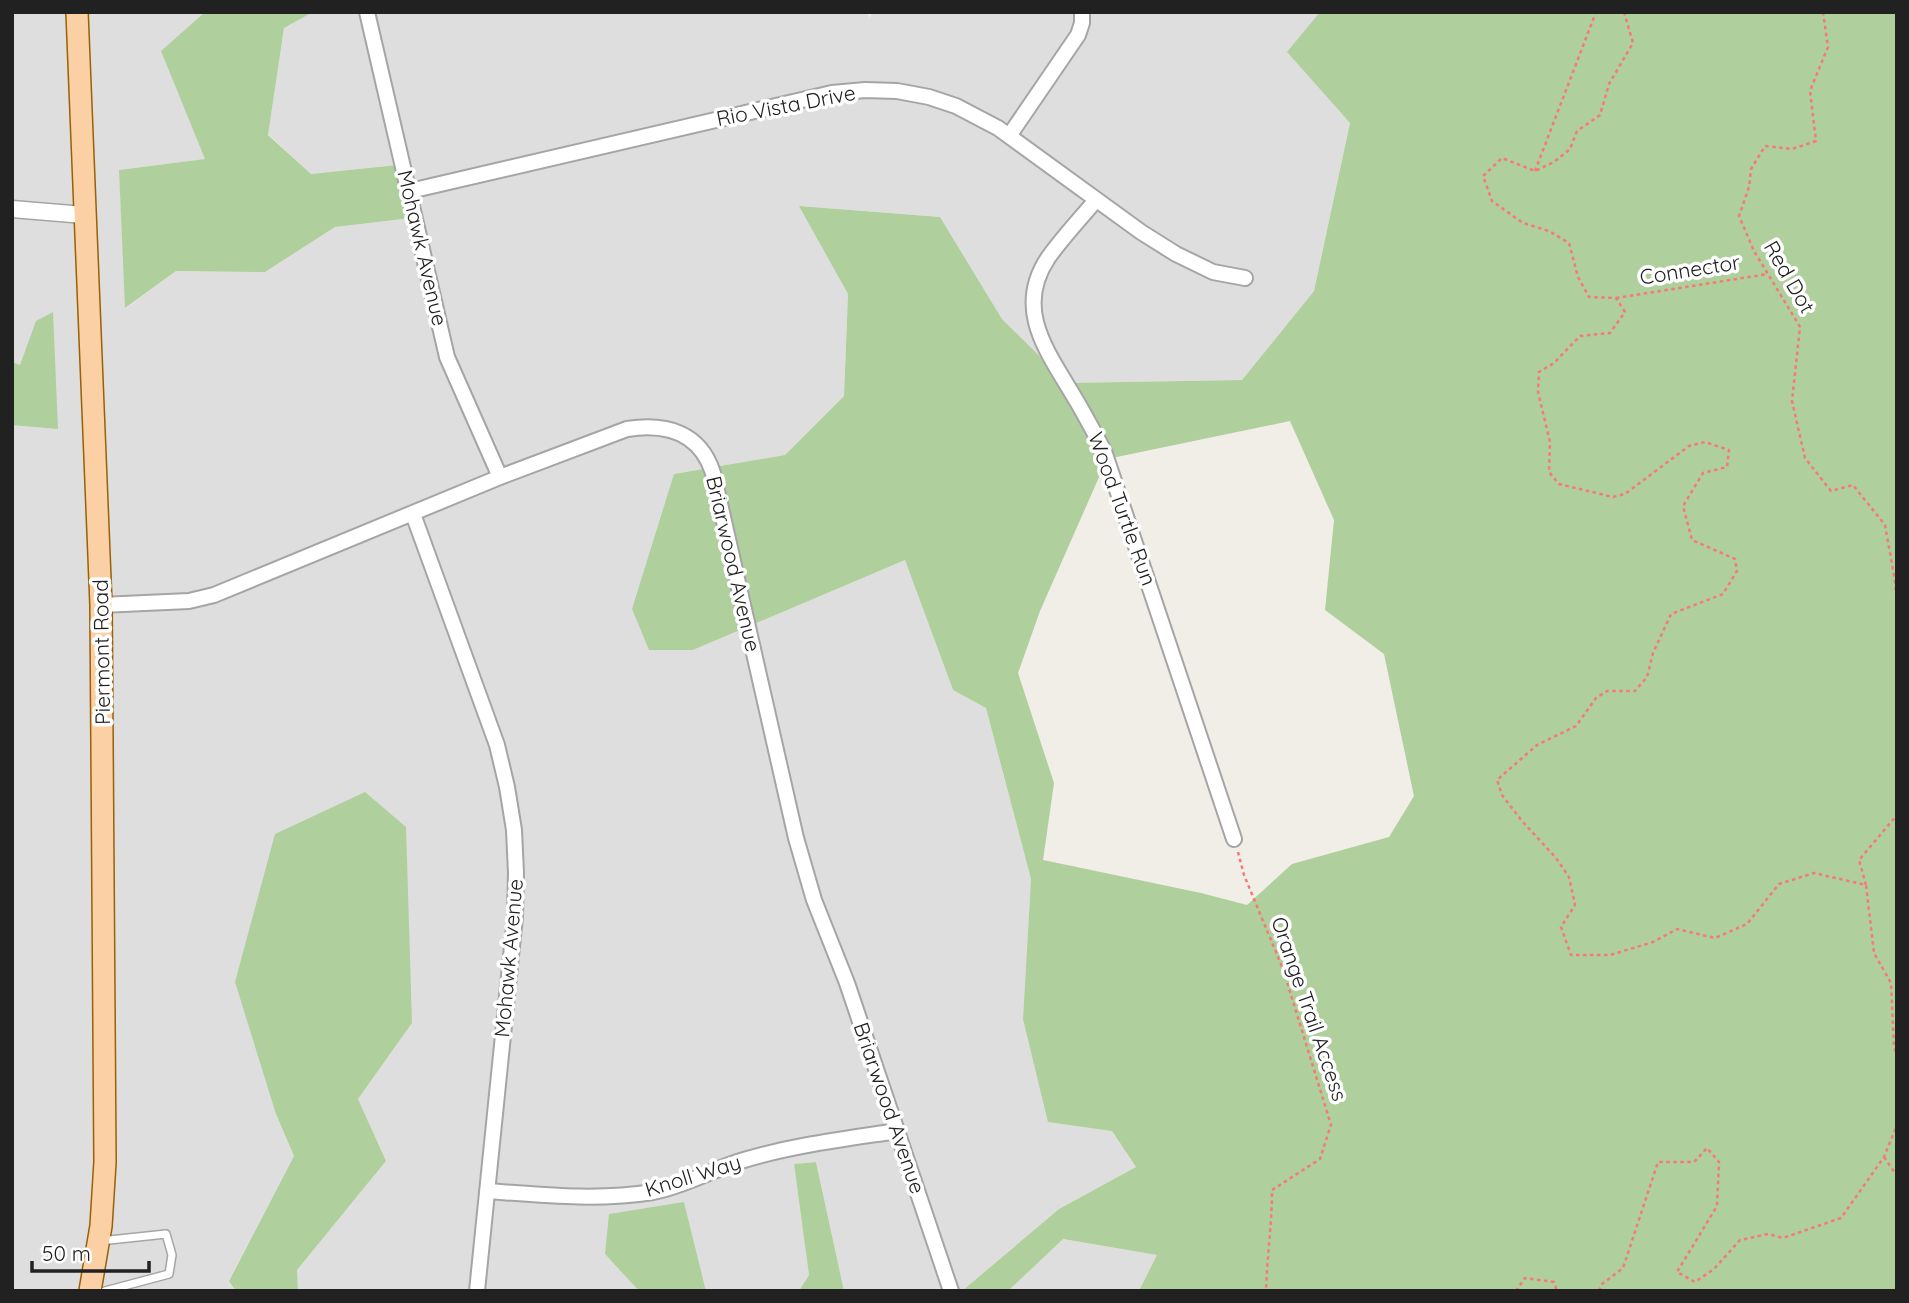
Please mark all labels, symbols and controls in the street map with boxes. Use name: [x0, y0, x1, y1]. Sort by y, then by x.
street label: Rio Vista Drive: [714, 79, 858, 131]
street label: Mohawk Avenue: [392, 167, 454, 328]
street label: Red Dot: [1759, 236, 1821, 317]
street label: Connector: [1638, 248, 1742, 290]
street label: Wood Turtle Run: [1083, 428, 1163, 589]
street label: Briarwood Avenue: [701, 473, 767, 654]
street label: Piermont Road: [87, 579, 115, 725]
street label: Mohawk Avenue: [488, 877, 528, 1038]
street label: Orange Trail Access: [1266, 913, 1354, 1104]
street label: Briarwood Avenue: [848, 1019, 931, 1197]
street label: Knoll Way: [642, 1148, 744, 1202]
scale bar: [32, 1230, 149, 1274]
text: 50 m: [42, 1240, 91, 1266]

